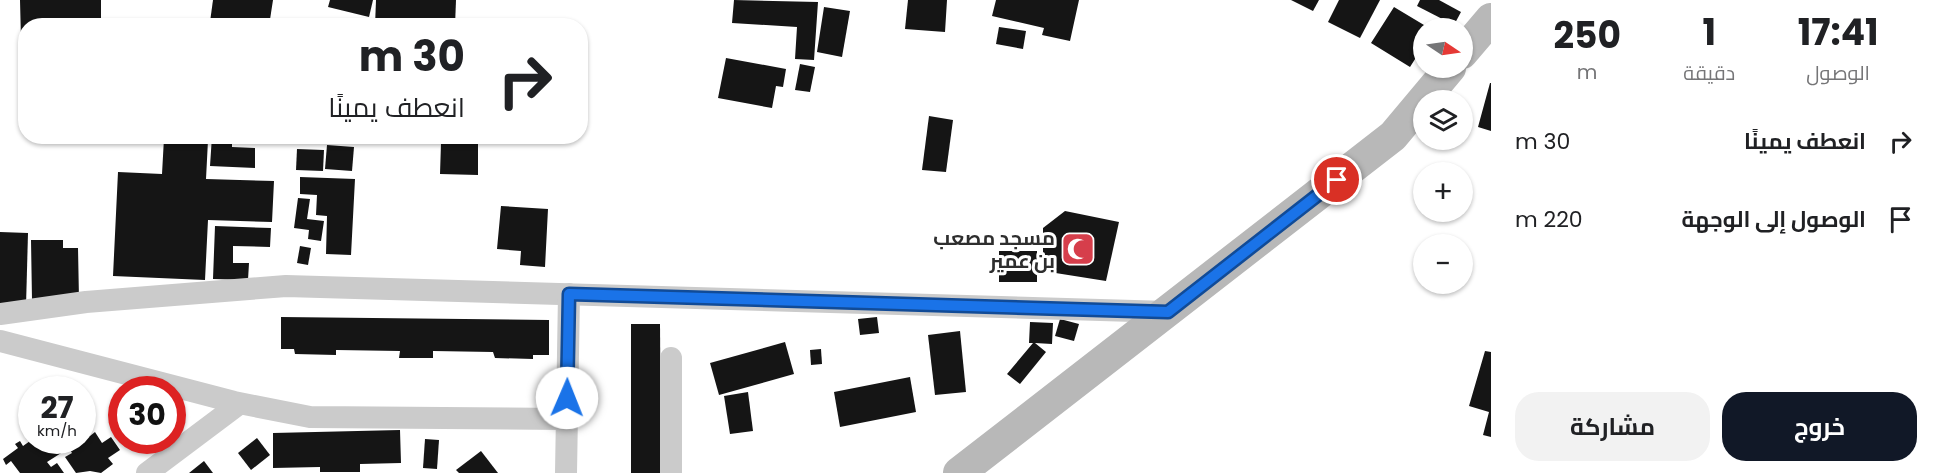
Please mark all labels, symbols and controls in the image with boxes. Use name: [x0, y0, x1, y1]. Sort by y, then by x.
text: 1: [1702, 7, 1716, 58]
text: 17:41: [1798, 7, 1879, 58]
text: 250: [1553, 10, 1621, 61]
north arrow: [1413, 18, 1473, 78]
map controls: [1413, 18, 1473, 294]
text: 30 m: [359, 27, 465, 86]
icon: right: [486, 42, 564, 120]
text: m: [1577, 58, 1597, 86]
text: دقيقة: [1683, 59, 1735, 87]
text: الوصول: [1806, 59, 1870, 87]
text: انعطف يمينًا: [328, 89, 465, 126]
button: layers: [1413, 90, 1473, 150]
icon: right: [1884, 125, 1917, 158]
text: 30 m: [1515, 126, 1570, 157]
text: انعطف يمينًا: [1744, 126, 1866, 157]
pin: [1311, 154, 1362, 205]
button: +: [1413, 162, 1473, 222]
icon: arrive: [1320, 163, 1353, 196]
icon: arrive: [1884, 203, 1917, 236]
text: 220 m: [1515, 204, 1583, 235]
text: الوصول إلى الوجهة: [1681, 204, 1866, 235]
place label: مسجد مصعب بن عمير: [933, 224, 1055, 275]
mosque icon: مسجد مصعب بن عمير: [1060, 231, 1096, 267]
button: −: [1413, 234, 1473, 294]
position arrow: [535, 366, 599, 430]
speed limit sign: 30: [108, 376, 186, 454]
text: 27: [40, 386, 74, 429]
button: مشاركة: [1515, 392, 1710, 461]
button: خروج: [1722, 392, 1917, 461]
text: km/h: [37, 420, 77, 441]

